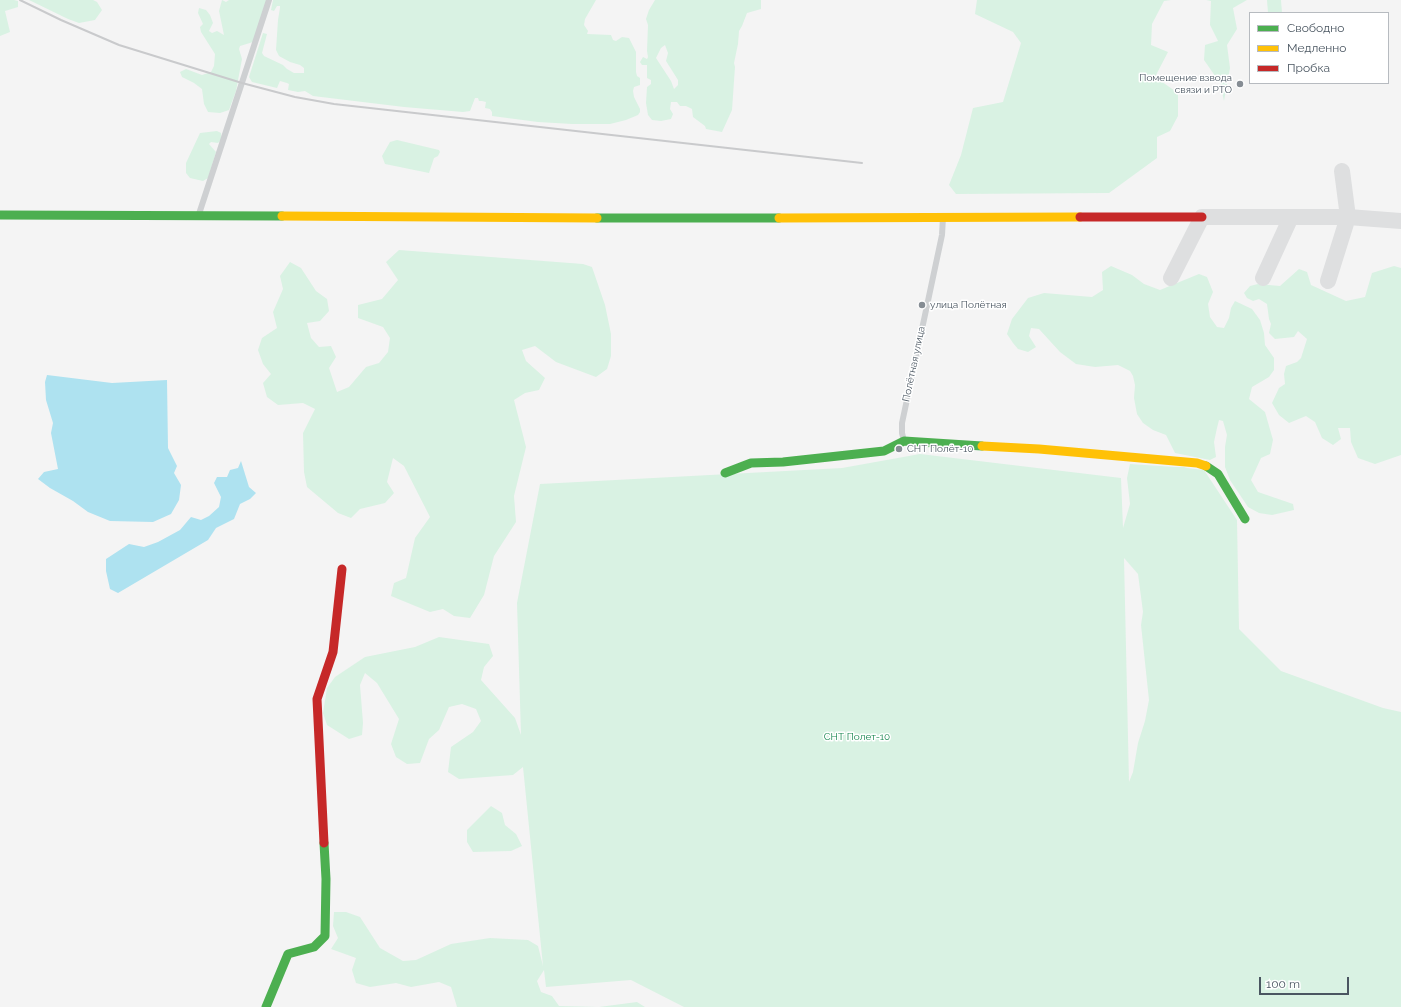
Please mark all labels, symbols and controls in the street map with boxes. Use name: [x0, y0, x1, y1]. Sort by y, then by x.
legend: [1249, 12, 1389, 84]
text: Свободно: [1287, 21, 1344, 35]
text: Медленно: [1287, 41, 1346, 55]
text: Пробка: [1287, 61, 1330, 75]
place label: Помещение взвода связи и РТО: [1139, 72, 1232, 96]
marker: Помещение взвода связи и РТО: [1235, 79, 1245, 89]
place label: улица Полётная: [930, 299, 1007, 311]
marker: улица Полётная: [917, 300, 927, 310]
street label: Полётная улица: [900, 325, 928, 403]
place label: СНТ Полёт-10: [907, 443, 973, 455]
marker: СНТ Полёт-10: [894, 444, 904, 454]
park label: СНТ Полет-10: [824, 731, 890, 743]
scale bar: [1261, 969, 1351, 995]
text: 100 m: [1266, 977, 1300, 991]

